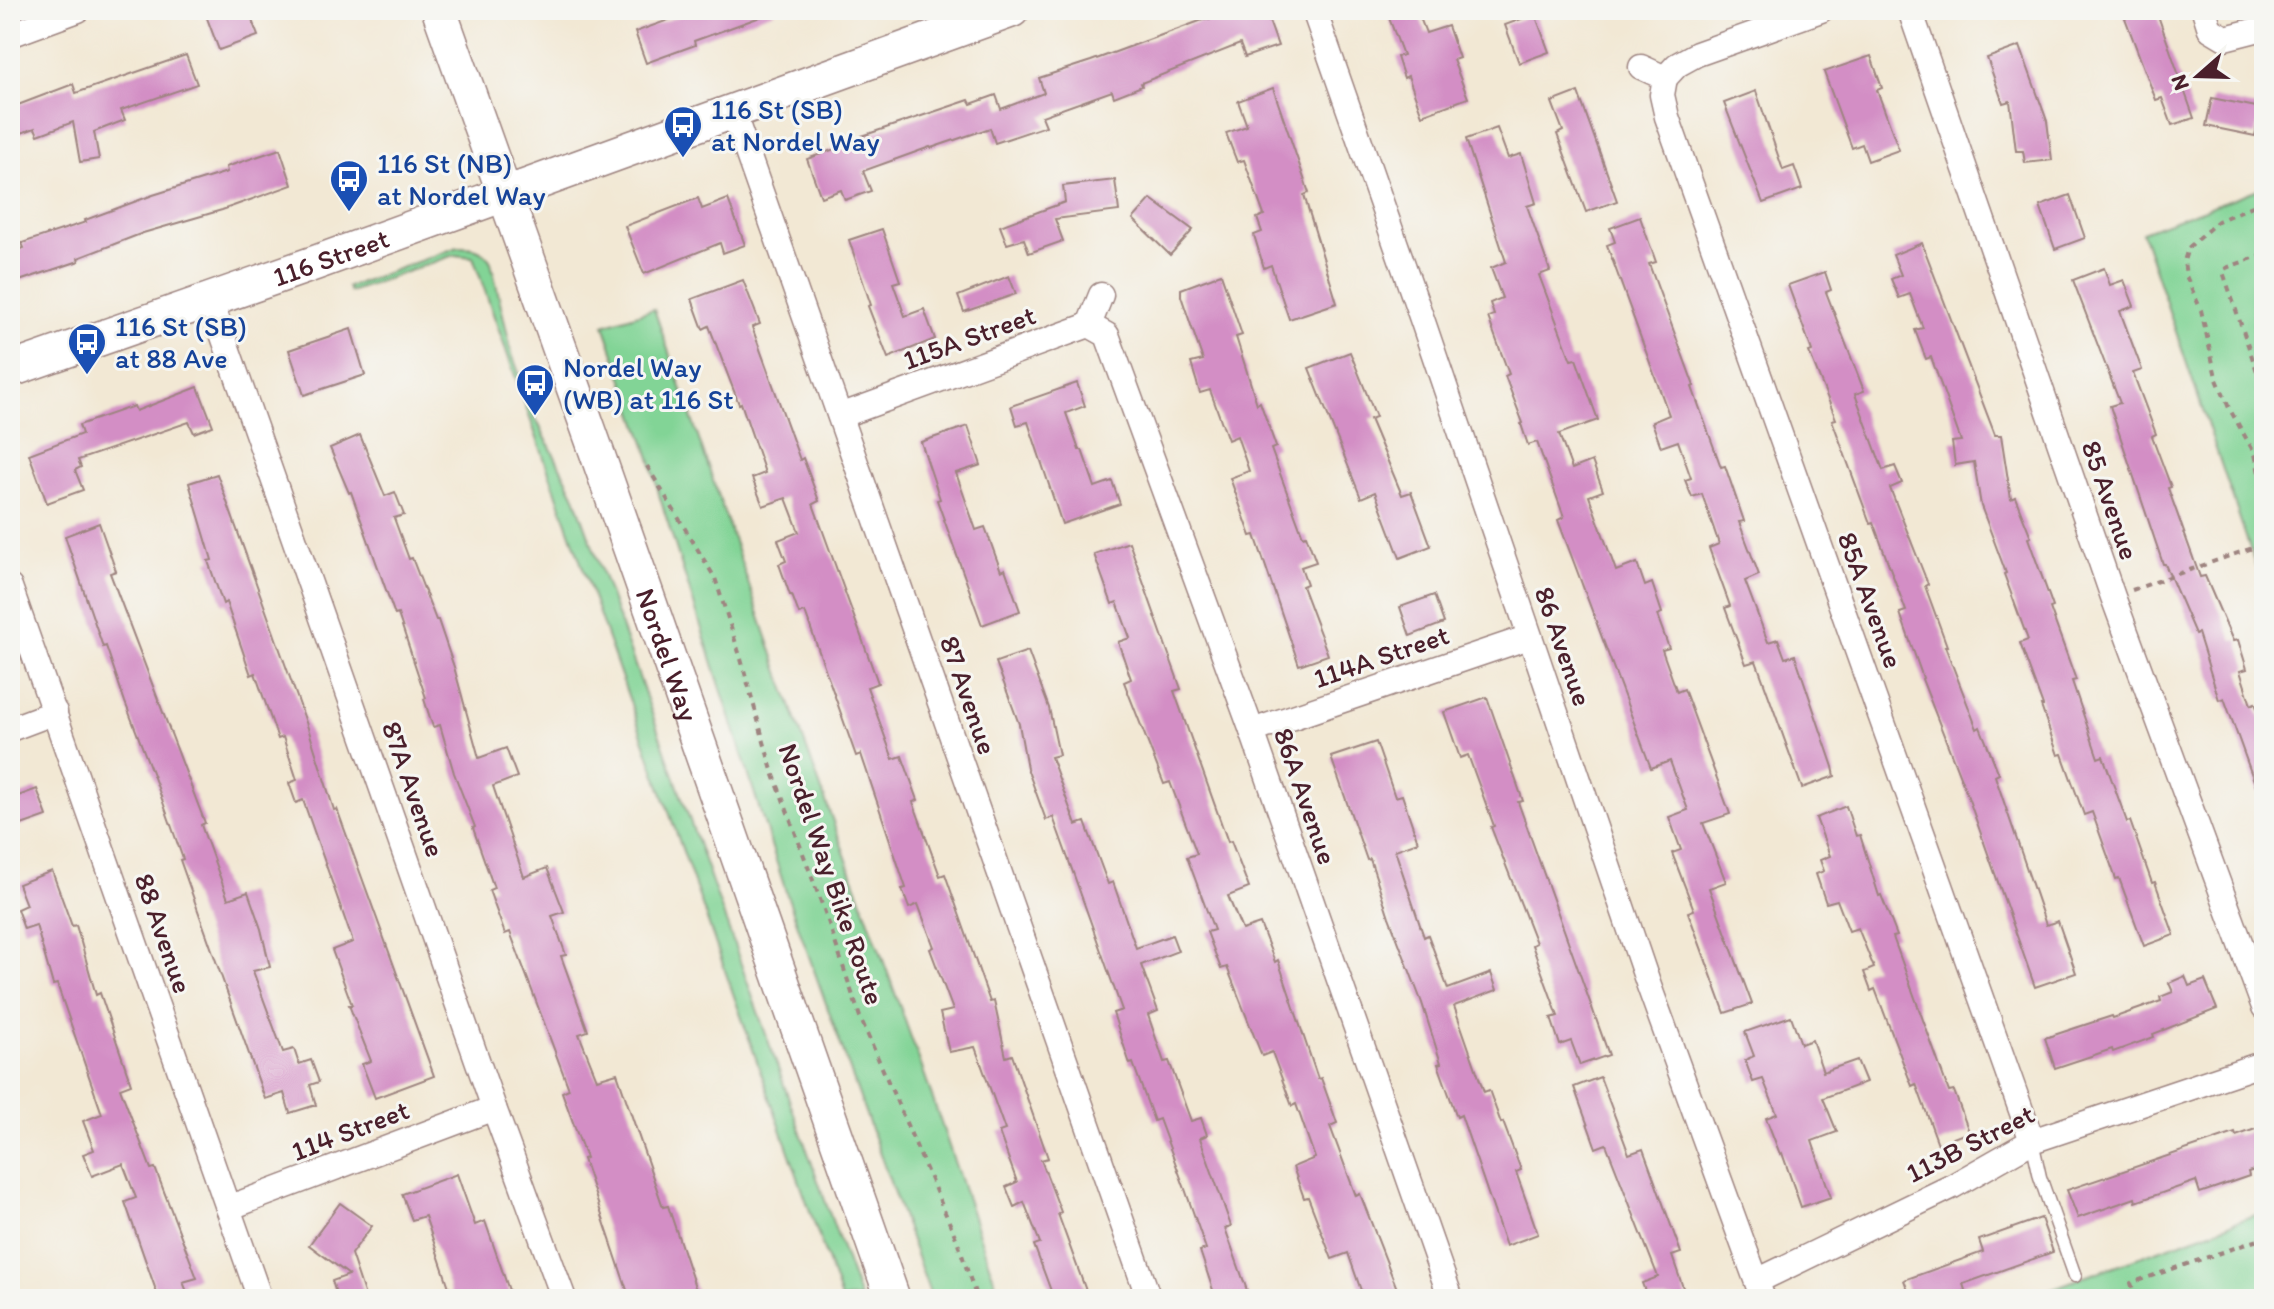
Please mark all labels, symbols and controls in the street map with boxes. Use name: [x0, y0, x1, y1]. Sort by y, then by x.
north arrow: [2158, 36, 2238, 116]
text: N: [2164, 71, 2195, 94]
place label: 116 St (SB) at Nordel Way: [711, 92, 880, 158]
bus stop icon: 116 St (SB) at Nordel Way: [662, 104, 704, 159]
place label: 116 St (NB) at Nordel Way: [377, 146, 546, 212]
bus stop icon: 116 St (NB) at Nordel Way: [328, 158, 370, 213]
street label: 116 Street: [268, 221, 394, 294]
street label: 115A Street: [898, 297, 1040, 377]
place label: 116 St (SB) at 88 Ave: [115, 309, 247, 375]
bus stop icon: 116 St (SB) at 88 Ave: [66, 321, 108, 376]
place label: Nordel Way (WB) at 116 St: [563, 350, 734, 416]
bus stop icon: Nordel Way (WB) at 116 St: [514, 362, 556, 417]
street label: 85 Avenue: [2075, 436, 2147, 564]
street label: 85A Avenue: [1831, 527, 1911, 673]
street label: 86 Avenue: [1528, 582, 1600, 710]
street label: Nordel Way: [629, 584, 706, 726]
street label: 114A Street: [1309, 617, 1453, 695]
street label: 87 Avenue: [933, 631, 1005, 759]
street label: 87A Avenue: [375, 717, 453, 861]
street label: 86A Avenue: [1267, 723, 1345, 869]
street label: Nordel Way Bike Route: [771, 739, 893, 1009]
street label: 88 Avenue: [128, 869, 200, 997]
street label: 114 Street: [286, 1092, 414, 1168]
street label: 113B Street: [1900, 1096, 2040, 1190]

